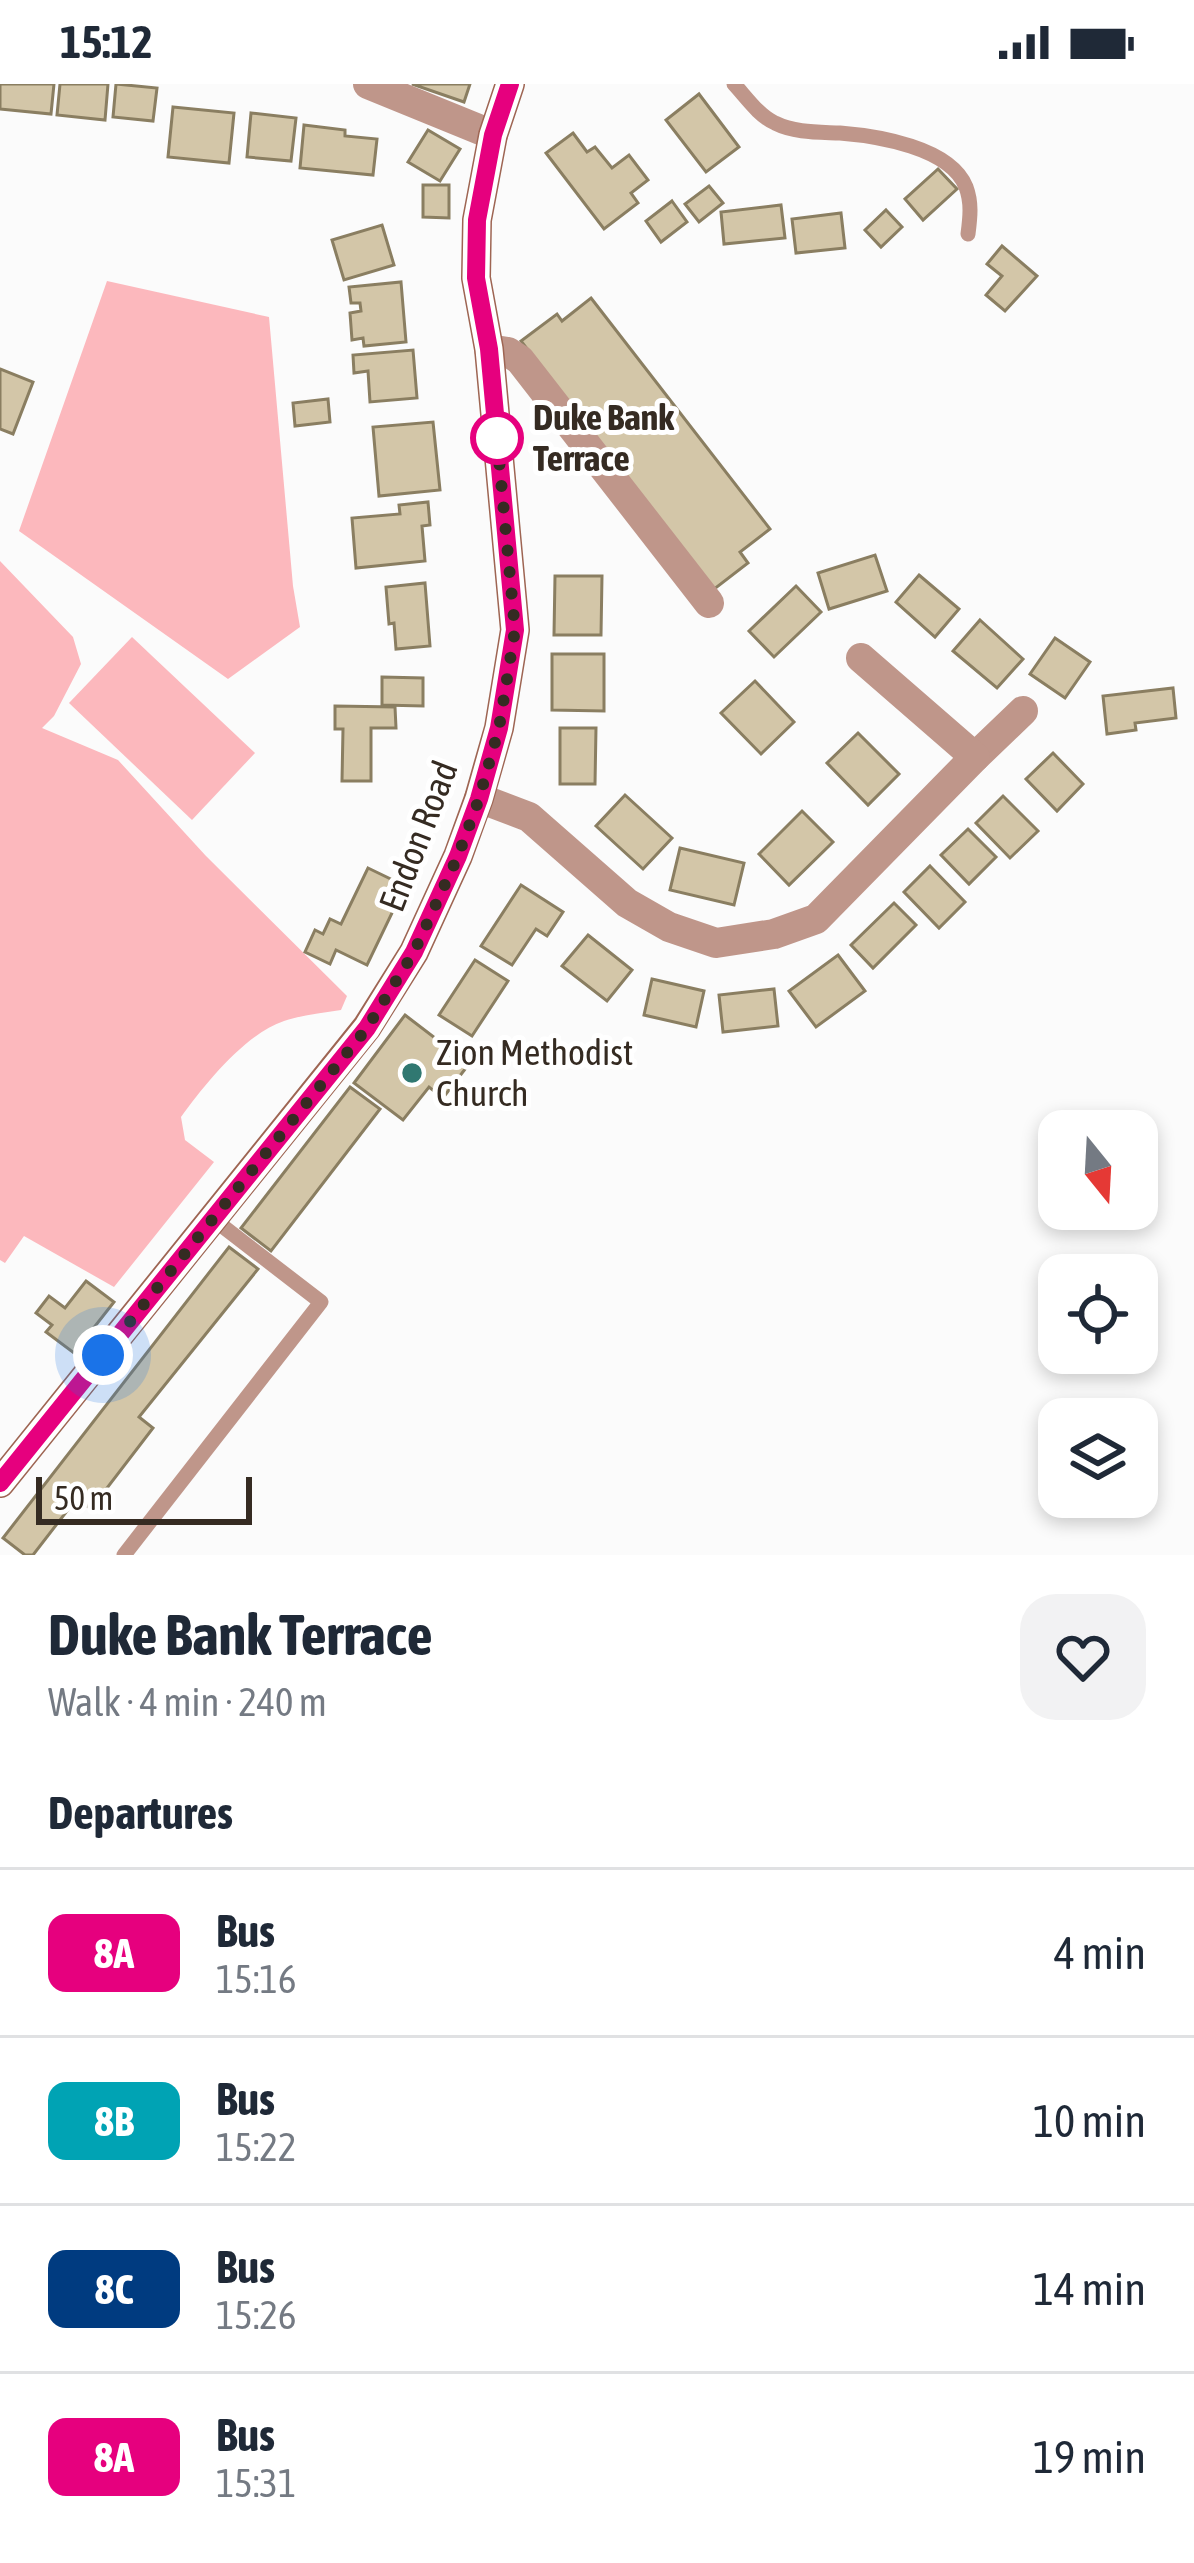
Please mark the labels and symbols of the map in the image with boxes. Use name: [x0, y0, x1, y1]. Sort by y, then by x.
place label: Duke Bank Terrace: [533, 396, 675, 479]
marker: Duke Bank Terrace: [472, 413, 522, 463]
street label: Endon Road: [370, 755, 466, 917]
place label: Zion Methodist Church: [436, 1031, 633, 1114]
marker: Zion Methodist Church: [399, 1060, 425, 1086]
north arrow: [1038, 1110, 1158, 1230]
your location: [73, 1325, 133, 1385]
scale bar: [36, 1471, 252, 1524]

